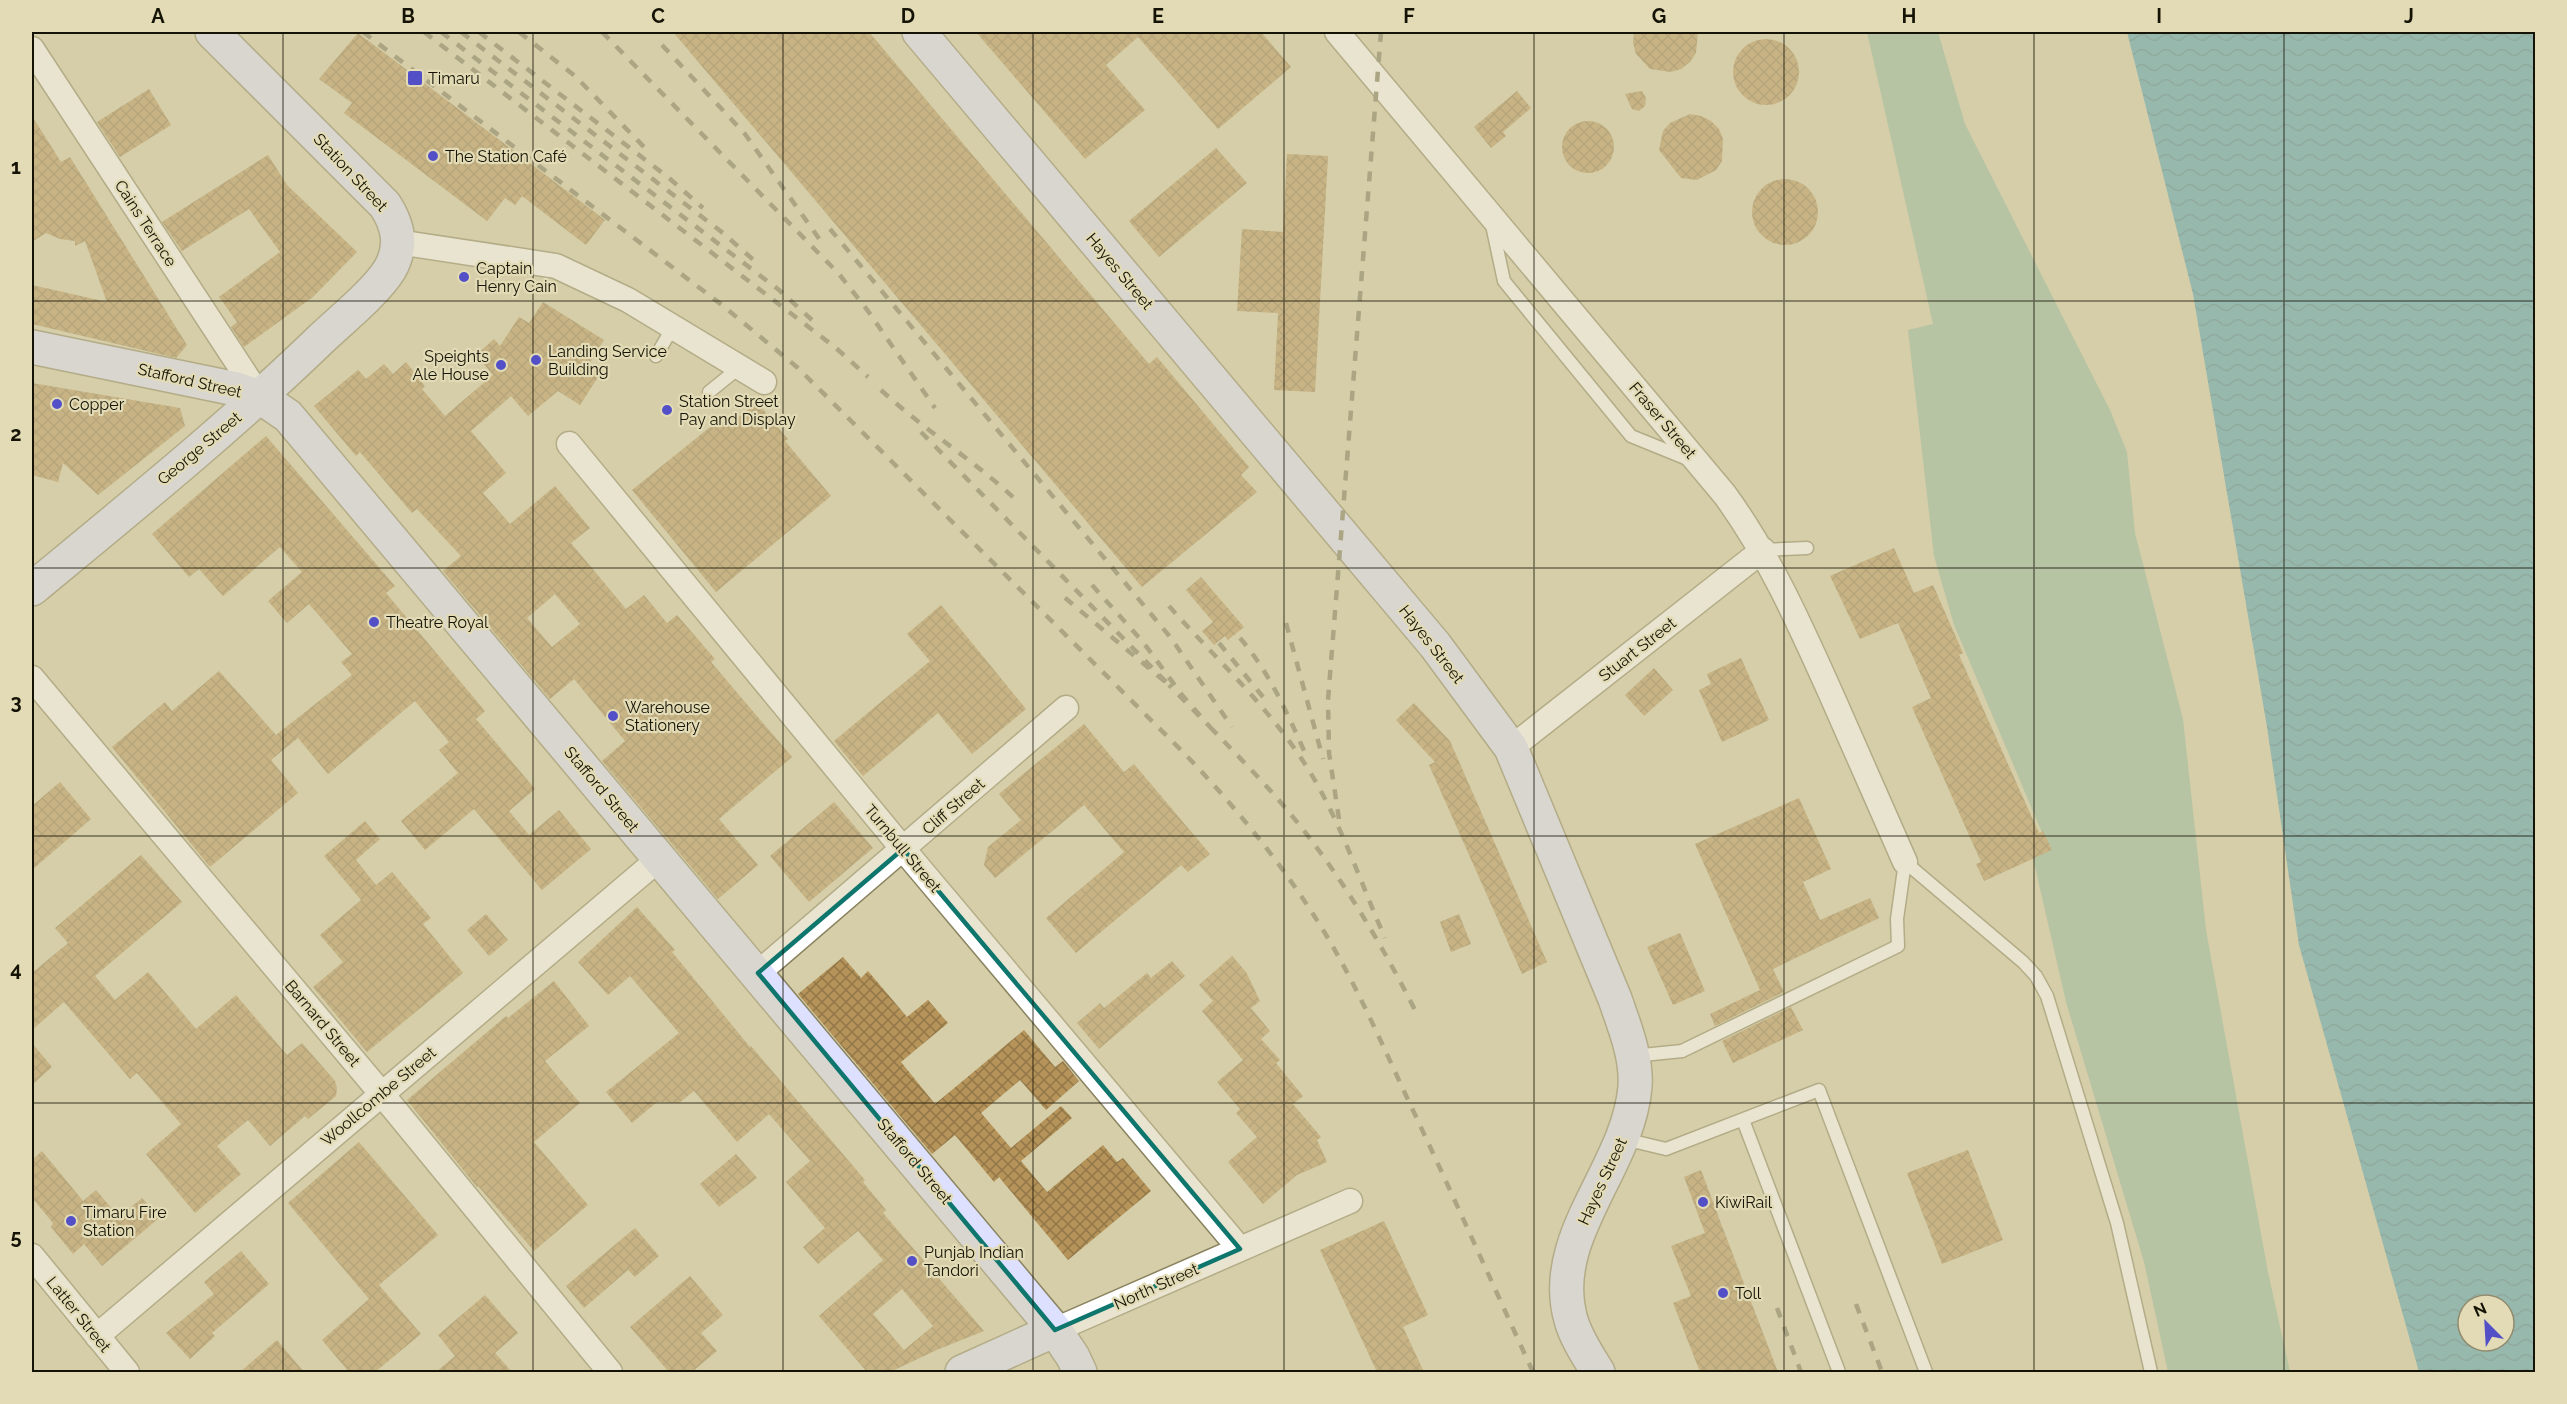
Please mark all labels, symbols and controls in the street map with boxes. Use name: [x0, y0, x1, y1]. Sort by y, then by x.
text: A: [151, 4, 165, 28]
text: B: [401, 4, 415, 28]
text: C: [651, 4, 665, 28]
text: D: [901, 4, 915, 28]
text: E: [1152, 4, 1164, 28]
text: F: [1403, 4, 1415, 28]
text: G: [1652, 4, 1666, 28]
text: H: [1902, 4, 1916, 28]
text: I: [2156, 4, 2162, 28]
text: J: [2404, 4, 2414, 28]
marker: Timaru: [406, 69, 424, 87]
place label: Timaru: [428, 69, 480, 88]
street label: Station Street: [310, 129, 392, 216]
place label: The Station Café: [445, 147, 567, 166]
marker: The Station Café: [426, 149, 440, 163]
text: 1: [11, 155, 21, 179]
street label: Cains Terrace: [111, 176, 181, 270]
street label: Hayes Street: [1082, 229, 1158, 314]
place label: Captain Henry Cain: [476, 259, 557, 296]
marker: Captain Henry Cain: [457, 270, 471, 284]
place label: Landing Service Building: [548, 342, 667, 379]
place label: Speights Ale House: [413, 347, 489, 384]
marker: Landing Service Building: [529, 353, 543, 367]
marker: Speights Ale House: [494, 358, 508, 372]
street label: Stafford Street: [136, 359, 244, 402]
street label: Fraser Street: [1625, 378, 1700, 463]
place label: Station Street Pay and Display: [679, 392, 796, 429]
place label: Copper: [69, 395, 125, 414]
marker: Copper: [50, 397, 64, 411]
marker: Station Street Pay and Display: [660, 403, 674, 417]
street label: George Street: [154, 407, 246, 489]
text: 2: [10, 422, 22, 446]
street label: Hayes Street: [1395, 601, 1468, 688]
place label: Theatre Royal: [386, 613, 489, 632]
street label: Stuart Street: [1595, 613, 1680, 685]
marker: Theatre Royal: [367, 615, 381, 629]
text: 3: [10, 690, 22, 714]
place label: Warehouse Stationery: [625, 698, 710, 735]
marker: Warehouse Stationery: [606, 709, 620, 723]
street label: Stafford Street: [560, 743, 643, 836]
street label: Cliff Street: [918, 774, 989, 839]
street label: Turnbull Street: [860, 801, 945, 897]
text: 4: [10, 957, 22, 981]
street label: Barnard Street: [281, 976, 365, 1071]
street label: Woollcombe Street: [317, 1042, 440, 1150]
street label: Stafford Street: [873, 1115, 956, 1208]
street label: Hayes Street: [1574, 1134, 1631, 1228]
place label: KiwiRail: [1715, 1193, 1773, 1212]
marker: KiwiRail: [1696, 1195, 1710, 1209]
place label: Timaru Fire Station: [83, 1203, 167, 1240]
marker: Timaru Fire Station: [64, 1214, 78, 1228]
text: 5: [10, 1225, 22, 1249]
place label: Punjab Indian Tandori: [924, 1243, 1024, 1280]
marker: Punjab Indian Tandori: [905, 1254, 919, 1268]
street label: North Street: [1111, 1259, 1202, 1314]
street label: Latter Street: [42, 1273, 115, 1356]
place label: Toll: [1735, 1284, 1762, 1303]
marker: Toll: [1716, 1286, 1730, 1300]
north arrow: [2456, 1293, 2516, 1353]
text: N: [2471, 1299, 2490, 1321]

